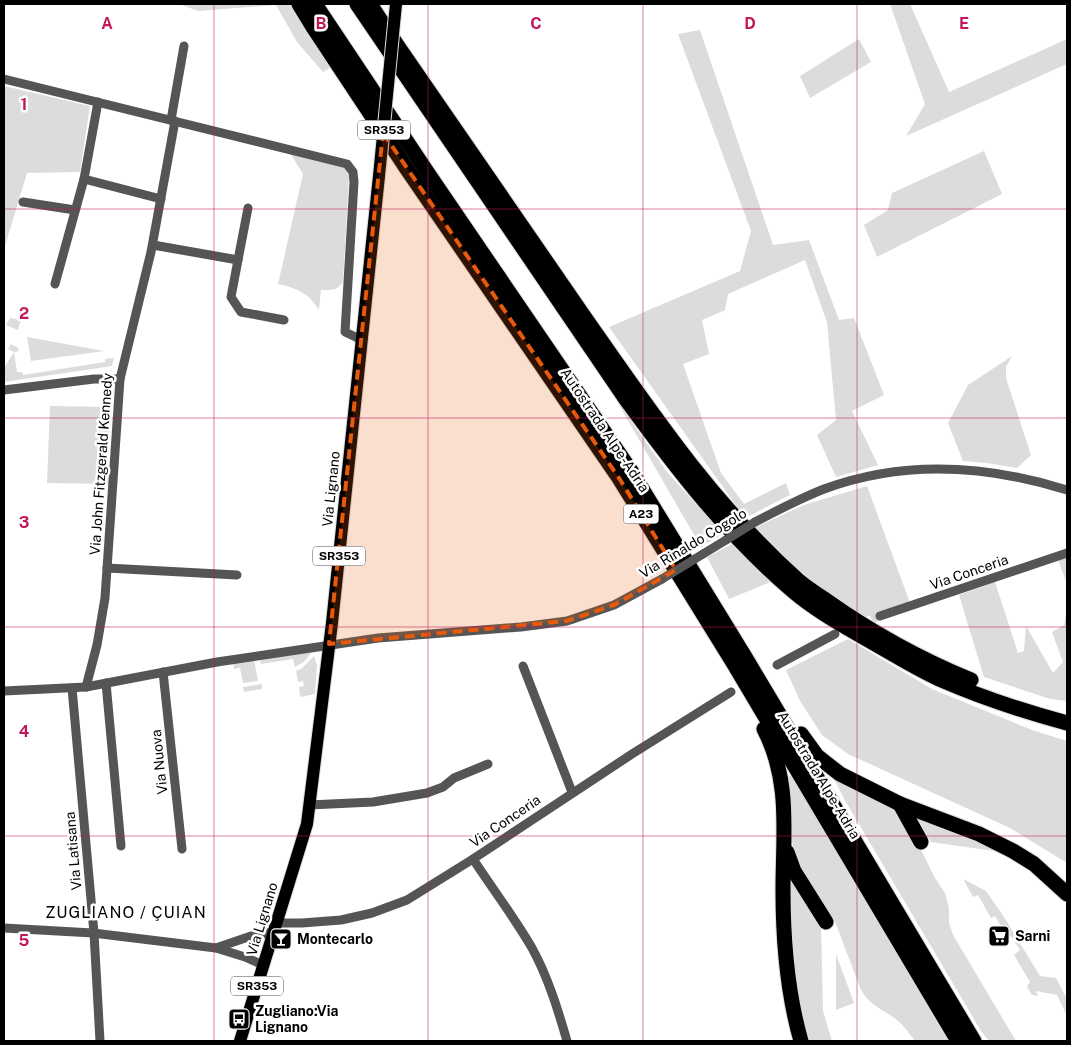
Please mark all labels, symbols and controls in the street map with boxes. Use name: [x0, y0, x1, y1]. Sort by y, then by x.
text: A: [101, 14, 113, 33]
text: B: [316, 14, 327, 33]
text: C: [530, 14, 542, 33]
text: D: [744, 14, 756, 33]
text: E: [959, 14, 969, 33]
text: 1: [21, 95, 27, 114]
road number: SR353: [358, 120, 410, 140]
text: 2: [19, 304, 29, 323]
street label: Autostrada Alpe-Adria: [557, 365, 653, 495]
street label: Via John Fitzgerald Kennedy: [87, 372, 115, 556]
street label: Via Lignano: [319, 450, 343, 528]
road number: A23: [624, 504, 658, 524]
street label: Via Rinaldo Cogolo: [637, 505, 749, 581]
text: 3: [19, 513, 29, 532]
road number: SR353: [313, 546, 365, 566]
street label: Via Conceria: [928, 551, 1010, 593]
street label: Autostrada Alpe-Adria: [774, 708, 864, 842]
text: 4: [19, 722, 30, 741]
street label: Via Nuova: [148, 729, 170, 795]
street label: Via Conceria: [467, 791, 543, 851]
street label: Via Latisana: [62, 811, 84, 891]
street label: Via Lignano: [243, 880, 281, 958]
district label: ZUGLIANO / ÇUIAN: [45, 903, 207, 922]
supermarket icon: Sarni: [987, 924, 1011, 948]
bar icon: Montecarlo: [269, 927, 293, 951]
place label: Sarni: [1015, 928, 1050, 944]
text: 5: [19, 931, 30, 950]
place label: Montecarlo: [297, 931, 373, 947]
road number: SR353: [231, 976, 283, 996]
place label: Zugliano:Via Lignano: [255, 1003, 338, 1035]
bus stop icon: Zugliano:Via Lignano: [227, 1007, 251, 1031]

